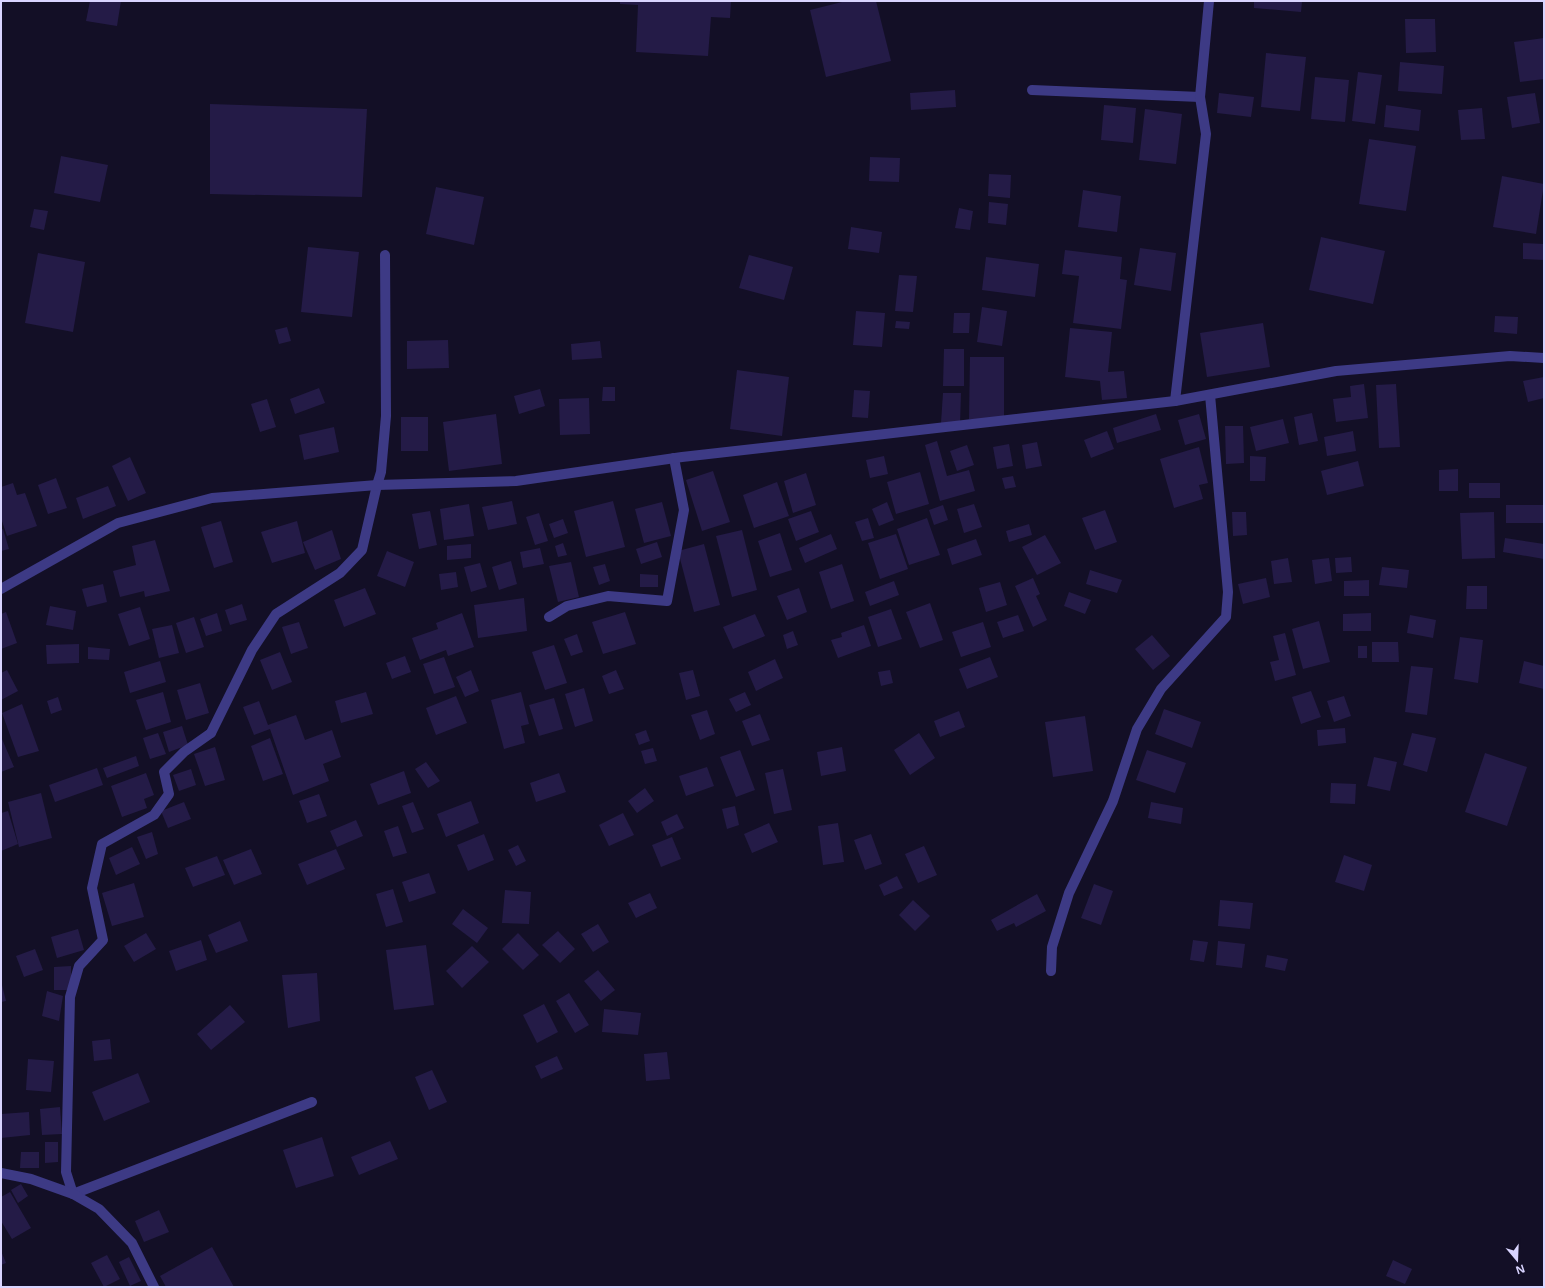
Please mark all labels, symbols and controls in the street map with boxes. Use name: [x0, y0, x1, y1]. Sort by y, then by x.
north arrow: [1497, 1240, 1537, 1280]
text: N: [1514, 1261, 1527, 1278]

